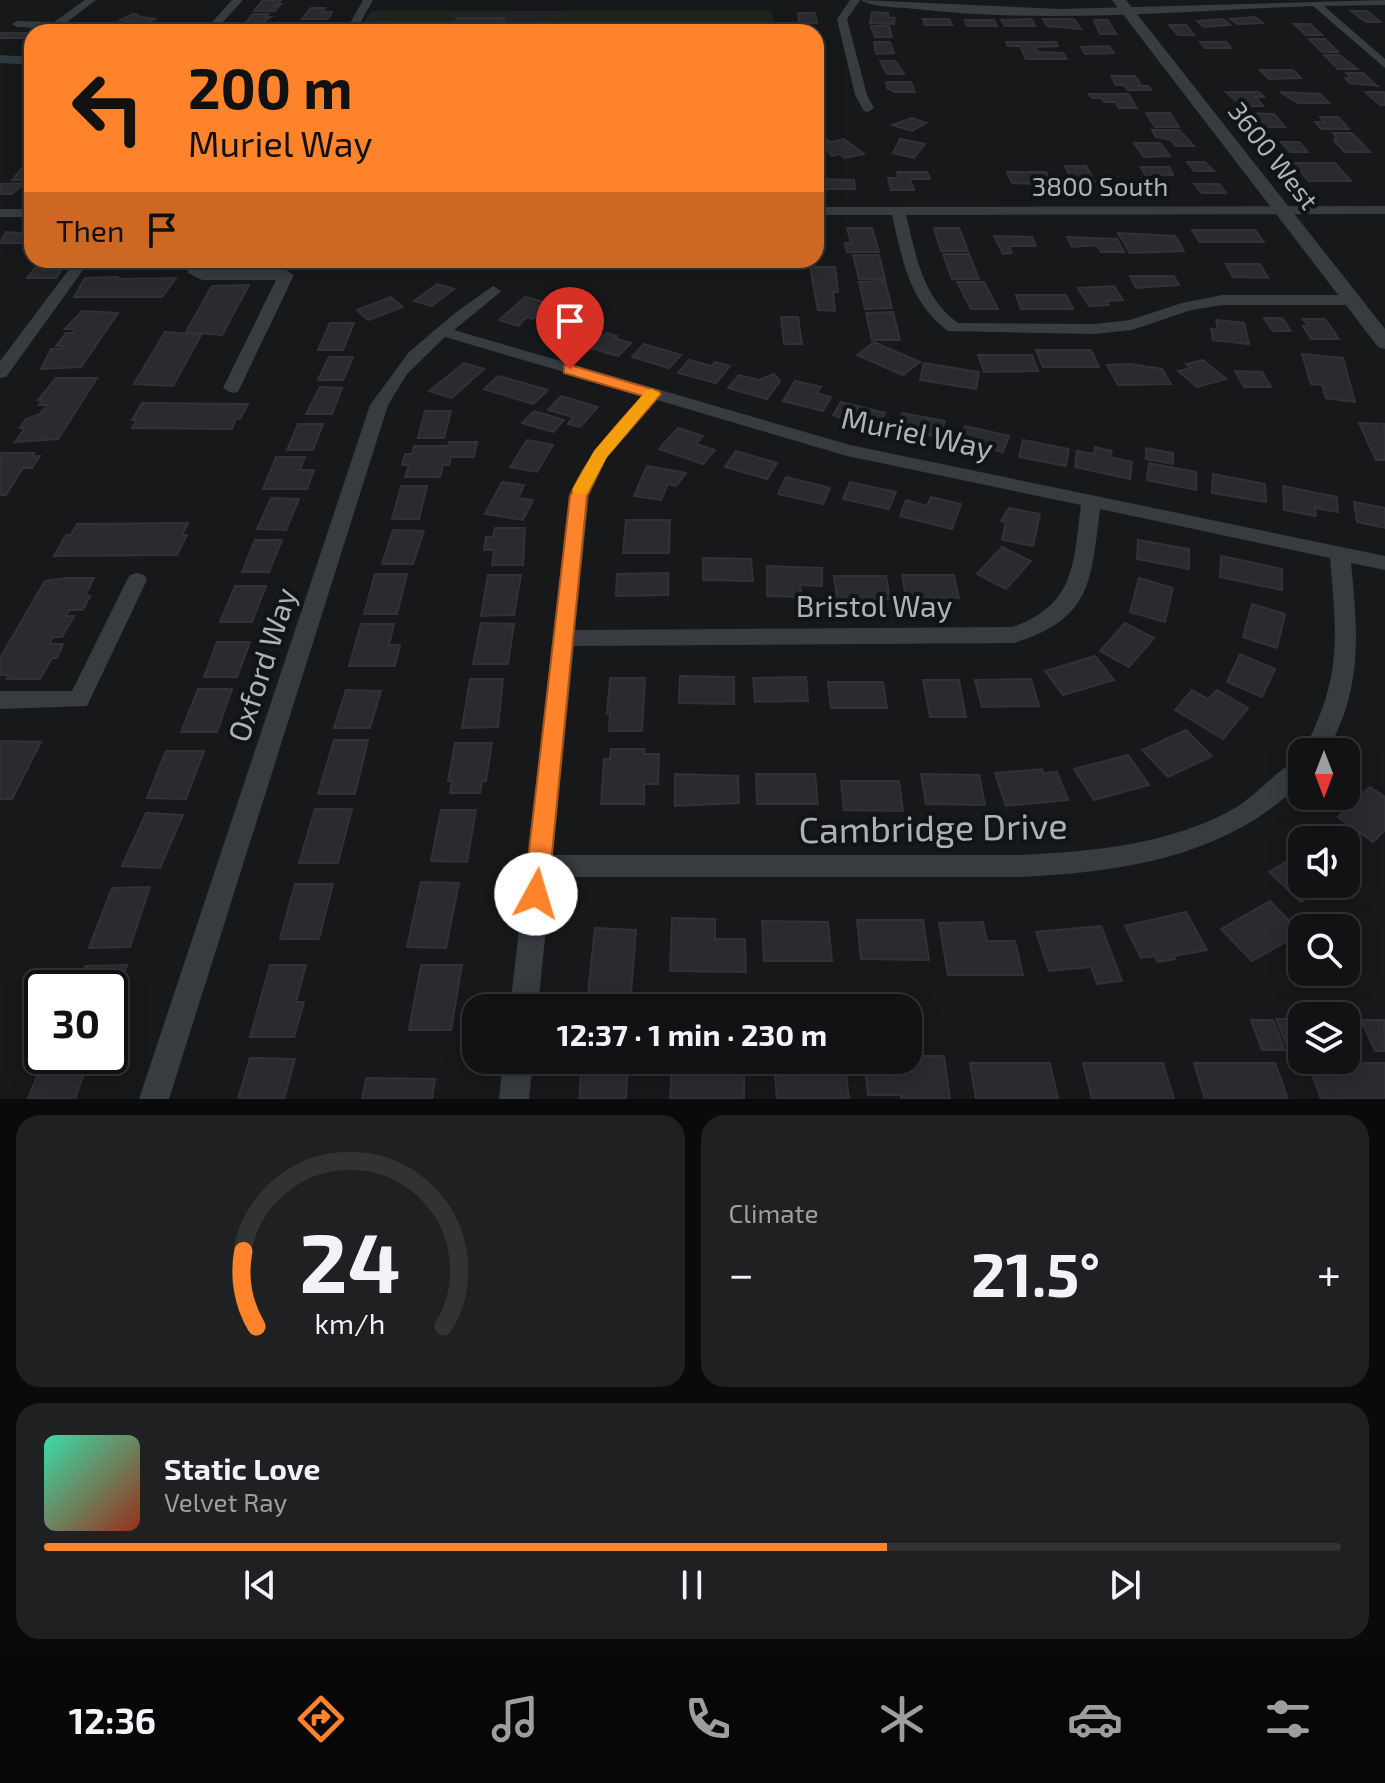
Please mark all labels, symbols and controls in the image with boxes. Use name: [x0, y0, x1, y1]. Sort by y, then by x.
text: 200 m: [188, 53, 353, 120]
icon: left: [56, 56, 160, 160]
street label: 3600 West: [1223, 95, 1326, 215]
text: Muriel Way: [188, 121, 373, 164]
street label: 3800 South: [1032, 170, 1168, 201]
icon: arrive: [140, 208, 184, 252]
text: Then: [56, 212, 124, 248]
pin: [536, 287, 604, 369]
icon: arrive: [548, 299, 592, 343]
street label: Muriel Way: [838, 398, 997, 466]
street label: Oxford Way: [219, 583, 303, 746]
street label: Bristol Way: [796, 587, 952, 623]
north arrow: [1288, 738, 1360, 810]
map controls: [1288, 738, 1360, 1074]
street label: Cambridge Drive: [798, 803, 1068, 850]
button: sound: [1288, 826, 1360, 898]
position arrow: [494, 852, 578, 936]
button: search: [1288, 914, 1360, 986]
speed limit sign: 30: [24, 970, 128, 1074]
button: layers: [1288, 1002, 1360, 1074]
text: 12:37 · 1 min · 230 m: [557, 1016, 827, 1052]
text: Climate: [729, 1197, 818, 1228]
text: 24: [300, 1210, 401, 1310]
text: 21.5°: [971, 1237, 1100, 1309]
text: −: [729, 1246, 754, 1299]
text: +: [1317, 1246, 1341, 1299]
text: km/h: [315, 1305, 386, 1340]
text: Static Love: [164, 1450, 320, 1486]
text: Velvet Ray: [164, 1486, 287, 1517]
icon: previous: [238, 1563, 282, 1607]
icon: pause: [670, 1563, 714, 1607]
icon: next: [1103, 1563, 1147, 1607]
icon: directions: [293, 1691, 349, 1747]
icon: music: [487, 1691, 543, 1747]
icon: phone: [680, 1691, 736, 1747]
icon: climate: [874, 1691, 930, 1747]
icon: car: [1067, 1691, 1123, 1747]
icon: filters: [1260, 1691, 1316, 1747]
text: 12:36: [69, 1698, 156, 1741]

